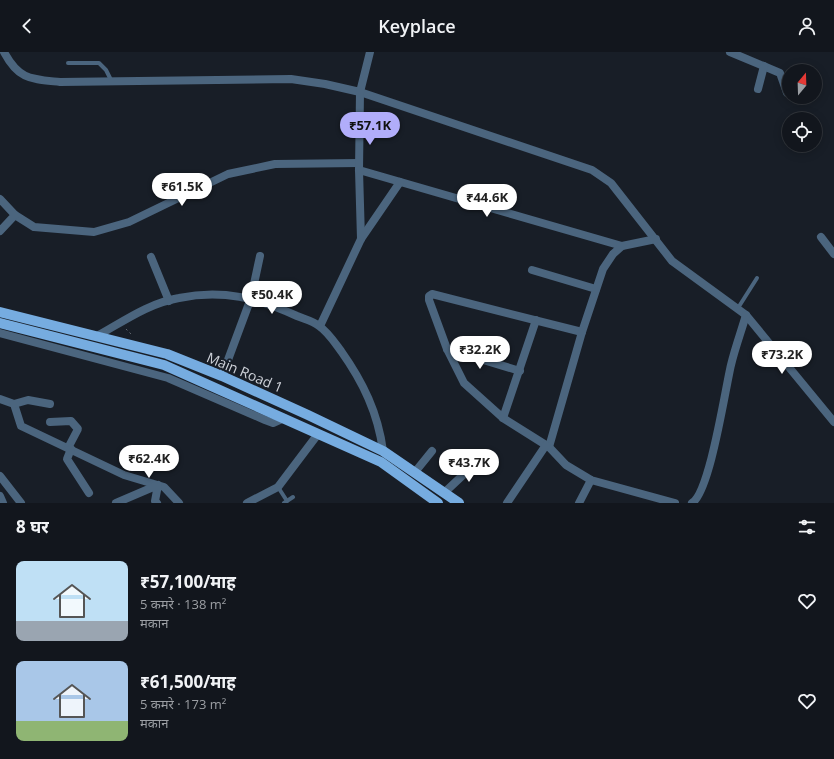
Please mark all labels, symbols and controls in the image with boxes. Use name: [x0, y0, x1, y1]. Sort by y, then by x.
text: Keyplace: [378, 14, 456, 38]
icon: back: [16, 15, 38, 37]
icon: person: [796, 15, 818, 37]
north arrow: [782, 64, 822, 104]
map controls: [782, 64, 822, 152]
pin: ₹57.1K: [337, 112, 403, 146]
button: locate: [782, 112, 822, 152]
text: ₹57.1K: [349, 116, 391, 134]
pin: ₹61.5K: [149, 173, 215, 207]
text: ₹61.5K: [161, 177, 203, 195]
pin: ₹44.6K: [454, 184, 520, 218]
text: ₹44.6K: [466, 188, 508, 206]
pin: ₹50.4K: [239, 281, 305, 315]
text: ₹50.4K: [251, 285, 293, 303]
pin: ₹32.2K: [447, 336, 513, 370]
text: ₹32.2K: [459, 340, 501, 358]
pin: ₹73.2K: [749, 341, 815, 375]
text: ₹73.2K: [761, 345, 803, 363]
street label: Main Road 1: [204, 347, 286, 397]
pin: ₹62.4K: [116, 445, 182, 479]
text: ₹62.4K: [128, 449, 170, 467]
pin: ₹43.7K: [436, 449, 502, 483]
text: ₹43.7K: [448, 453, 490, 471]
text: 8 घर: [16, 515, 49, 538]
icon: filters: [796, 516, 818, 538]
text: ₹57,100/माह: [140, 570, 236, 593]
icon: home: [48, 577, 96, 625]
icon: heart: [796, 590, 818, 612]
text: 5 कमरे · 138 m²: [140, 595, 226, 613]
text: मकान: [140, 614, 168, 632]
text: ₹61,500/माह: [140, 670, 236, 693]
icon: home: [48, 677, 96, 725]
icon: heart: [796, 690, 818, 712]
text: 5 कमरे · 173 m²: [140, 695, 226, 713]
text: मकान: [140, 714, 168, 732]

